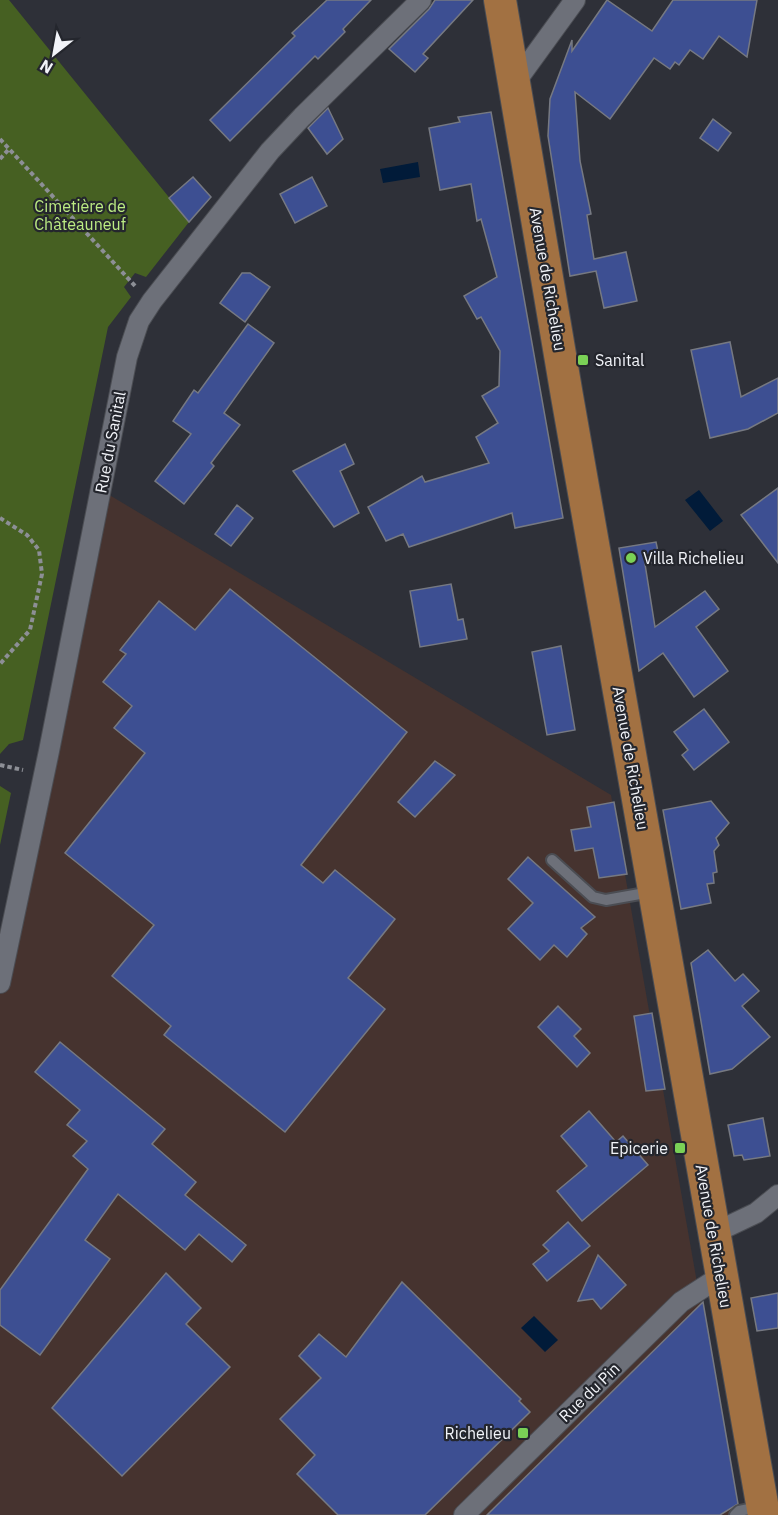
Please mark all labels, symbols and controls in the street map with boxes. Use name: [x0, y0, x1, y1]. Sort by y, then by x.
north arrow: [24, 24, 84, 84]
text: N: [36, 55, 56, 78]
park label: Cimetière de Châteauneuf: [34, 196, 126, 234]
street label: Avenue de Richelieu: [526, 206, 570, 352]
place label: Sanital: [595, 350, 644, 370]
marker: Sanital: [576, 353, 590, 367]
street label: Rue du Sanital: [90, 389, 130, 495]
place label: Villa Richelieu: [643, 548, 744, 568]
marker: Villa Richelieu: [624, 551, 638, 565]
street label: Avenue de Richelieu: [609, 685, 653, 831]
place label: Epicerie: [610, 1138, 668, 1158]
marker: Epicerie: [673, 1141, 687, 1155]
street label: Avenue de Richelieu: [692, 1163, 736, 1309]
street label: Rue du Pin: [554, 1358, 624, 1426]
place label: Richelieu: [445, 1423, 511, 1443]
marker: Richelieu: [516, 1426, 530, 1440]

